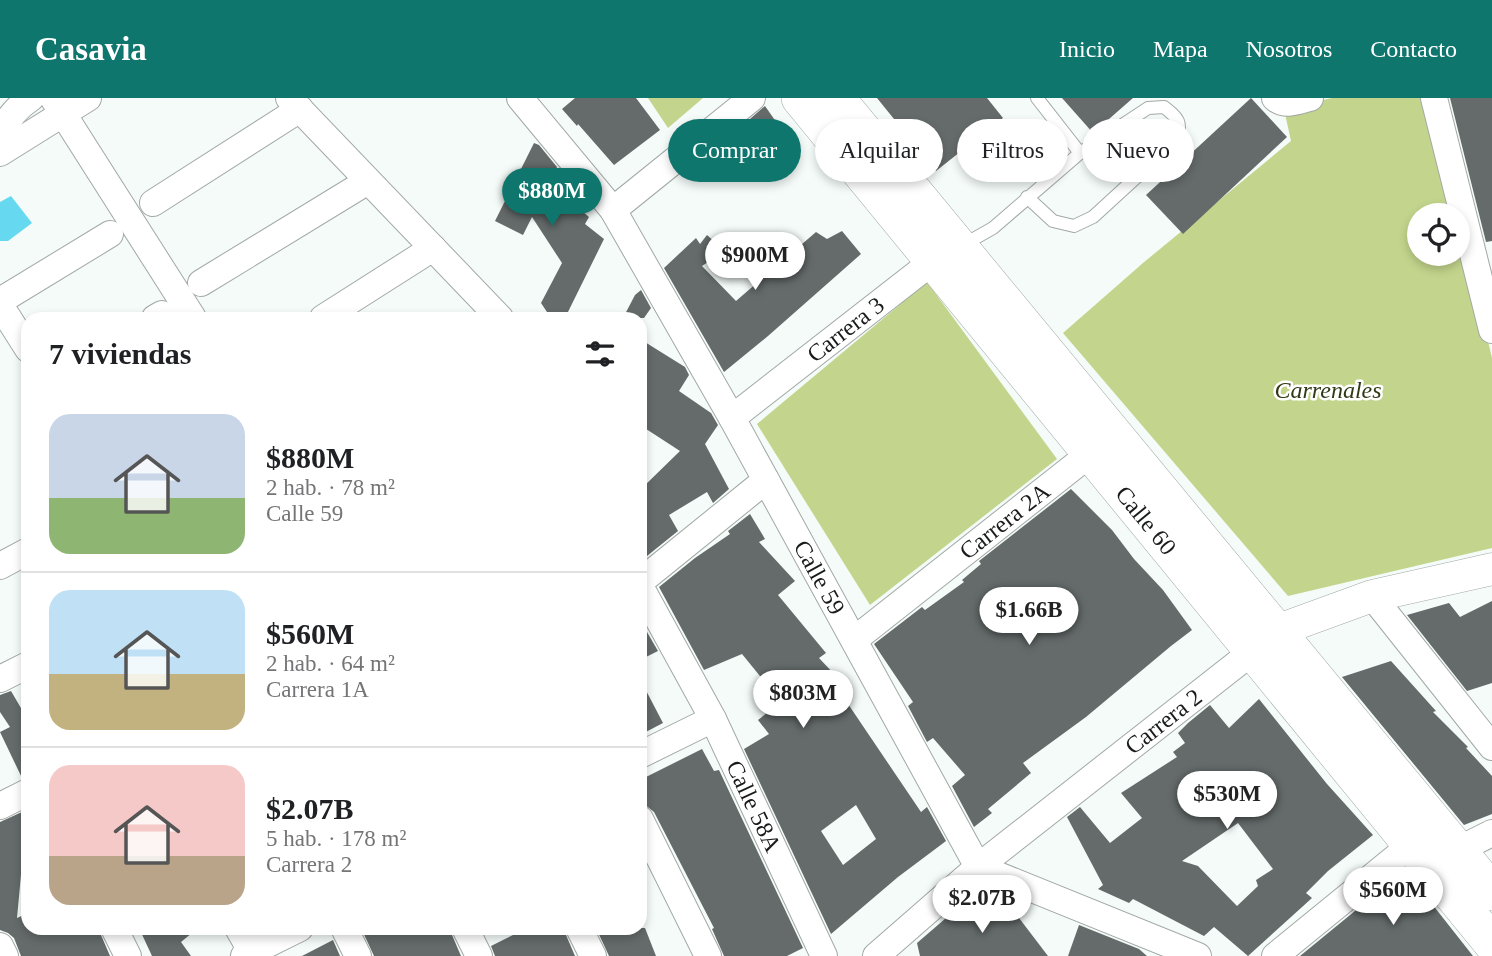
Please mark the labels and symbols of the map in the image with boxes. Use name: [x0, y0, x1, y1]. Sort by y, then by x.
pin: $880M: [503, 169, 601, 228]
pin: $900M: [706, 232, 804, 292]
street label: Carrera 3: [802, 292, 889, 367]
park label: Carrenales: [1274, 377, 1382, 403]
street label: Carrera 2A: [955, 477, 1055, 565]
street label: Calle 60: [1110, 481, 1182, 560]
street label: Calle 59: [789, 536, 850, 619]
pin: $1.66B: [972, 588, 1086, 647]
pin: $803M: [754, 670, 852, 730]
street label: Carrera 2: [1120, 684, 1207, 760]
street label: Calle 58A: [721, 756, 787, 857]
pin: $530M: [1178, 772, 1276, 831]
pin: $560M: [1344, 868, 1442, 927]
pin: $2.07B: [925, 876, 1039, 935]

